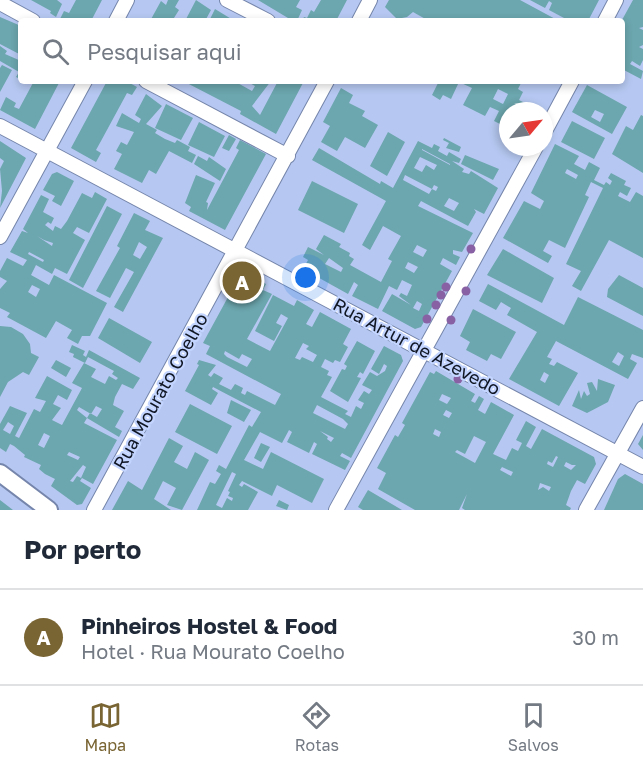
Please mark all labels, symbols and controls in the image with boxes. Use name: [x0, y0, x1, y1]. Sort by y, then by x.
search box: [18, 18, 625, 84]
icon: search: [39, 35, 72, 68]
text: Pesquisar aqui: [87, 38, 242, 65]
north arrow: [499, 102, 553, 156]
pin: A: [222, 258, 262, 304]
your location: [291, 263, 320, 292]
street label: Rua Artur de Azevedo: [330, 293, 504, 399]
street label: Rua Mourato Coelho: [108, 309, 212, 473]
text: Por perto: [24, 534, 141, 565]
text: Pinheiros Hostel & Food: [81, 612, 337, 639]
text: A: [36, 625, 51, 649]
text: 30 m: [572, 625, 619, 649]
text: Hotel · Rua Mourato Coelho: [81, 639, 345, 663]
tab: Mapa: [84, 699, 126, 755]
tab: Rotas: [295, 699, 339, 755]
tab: Salvos: [508, 699, 559, 755]

